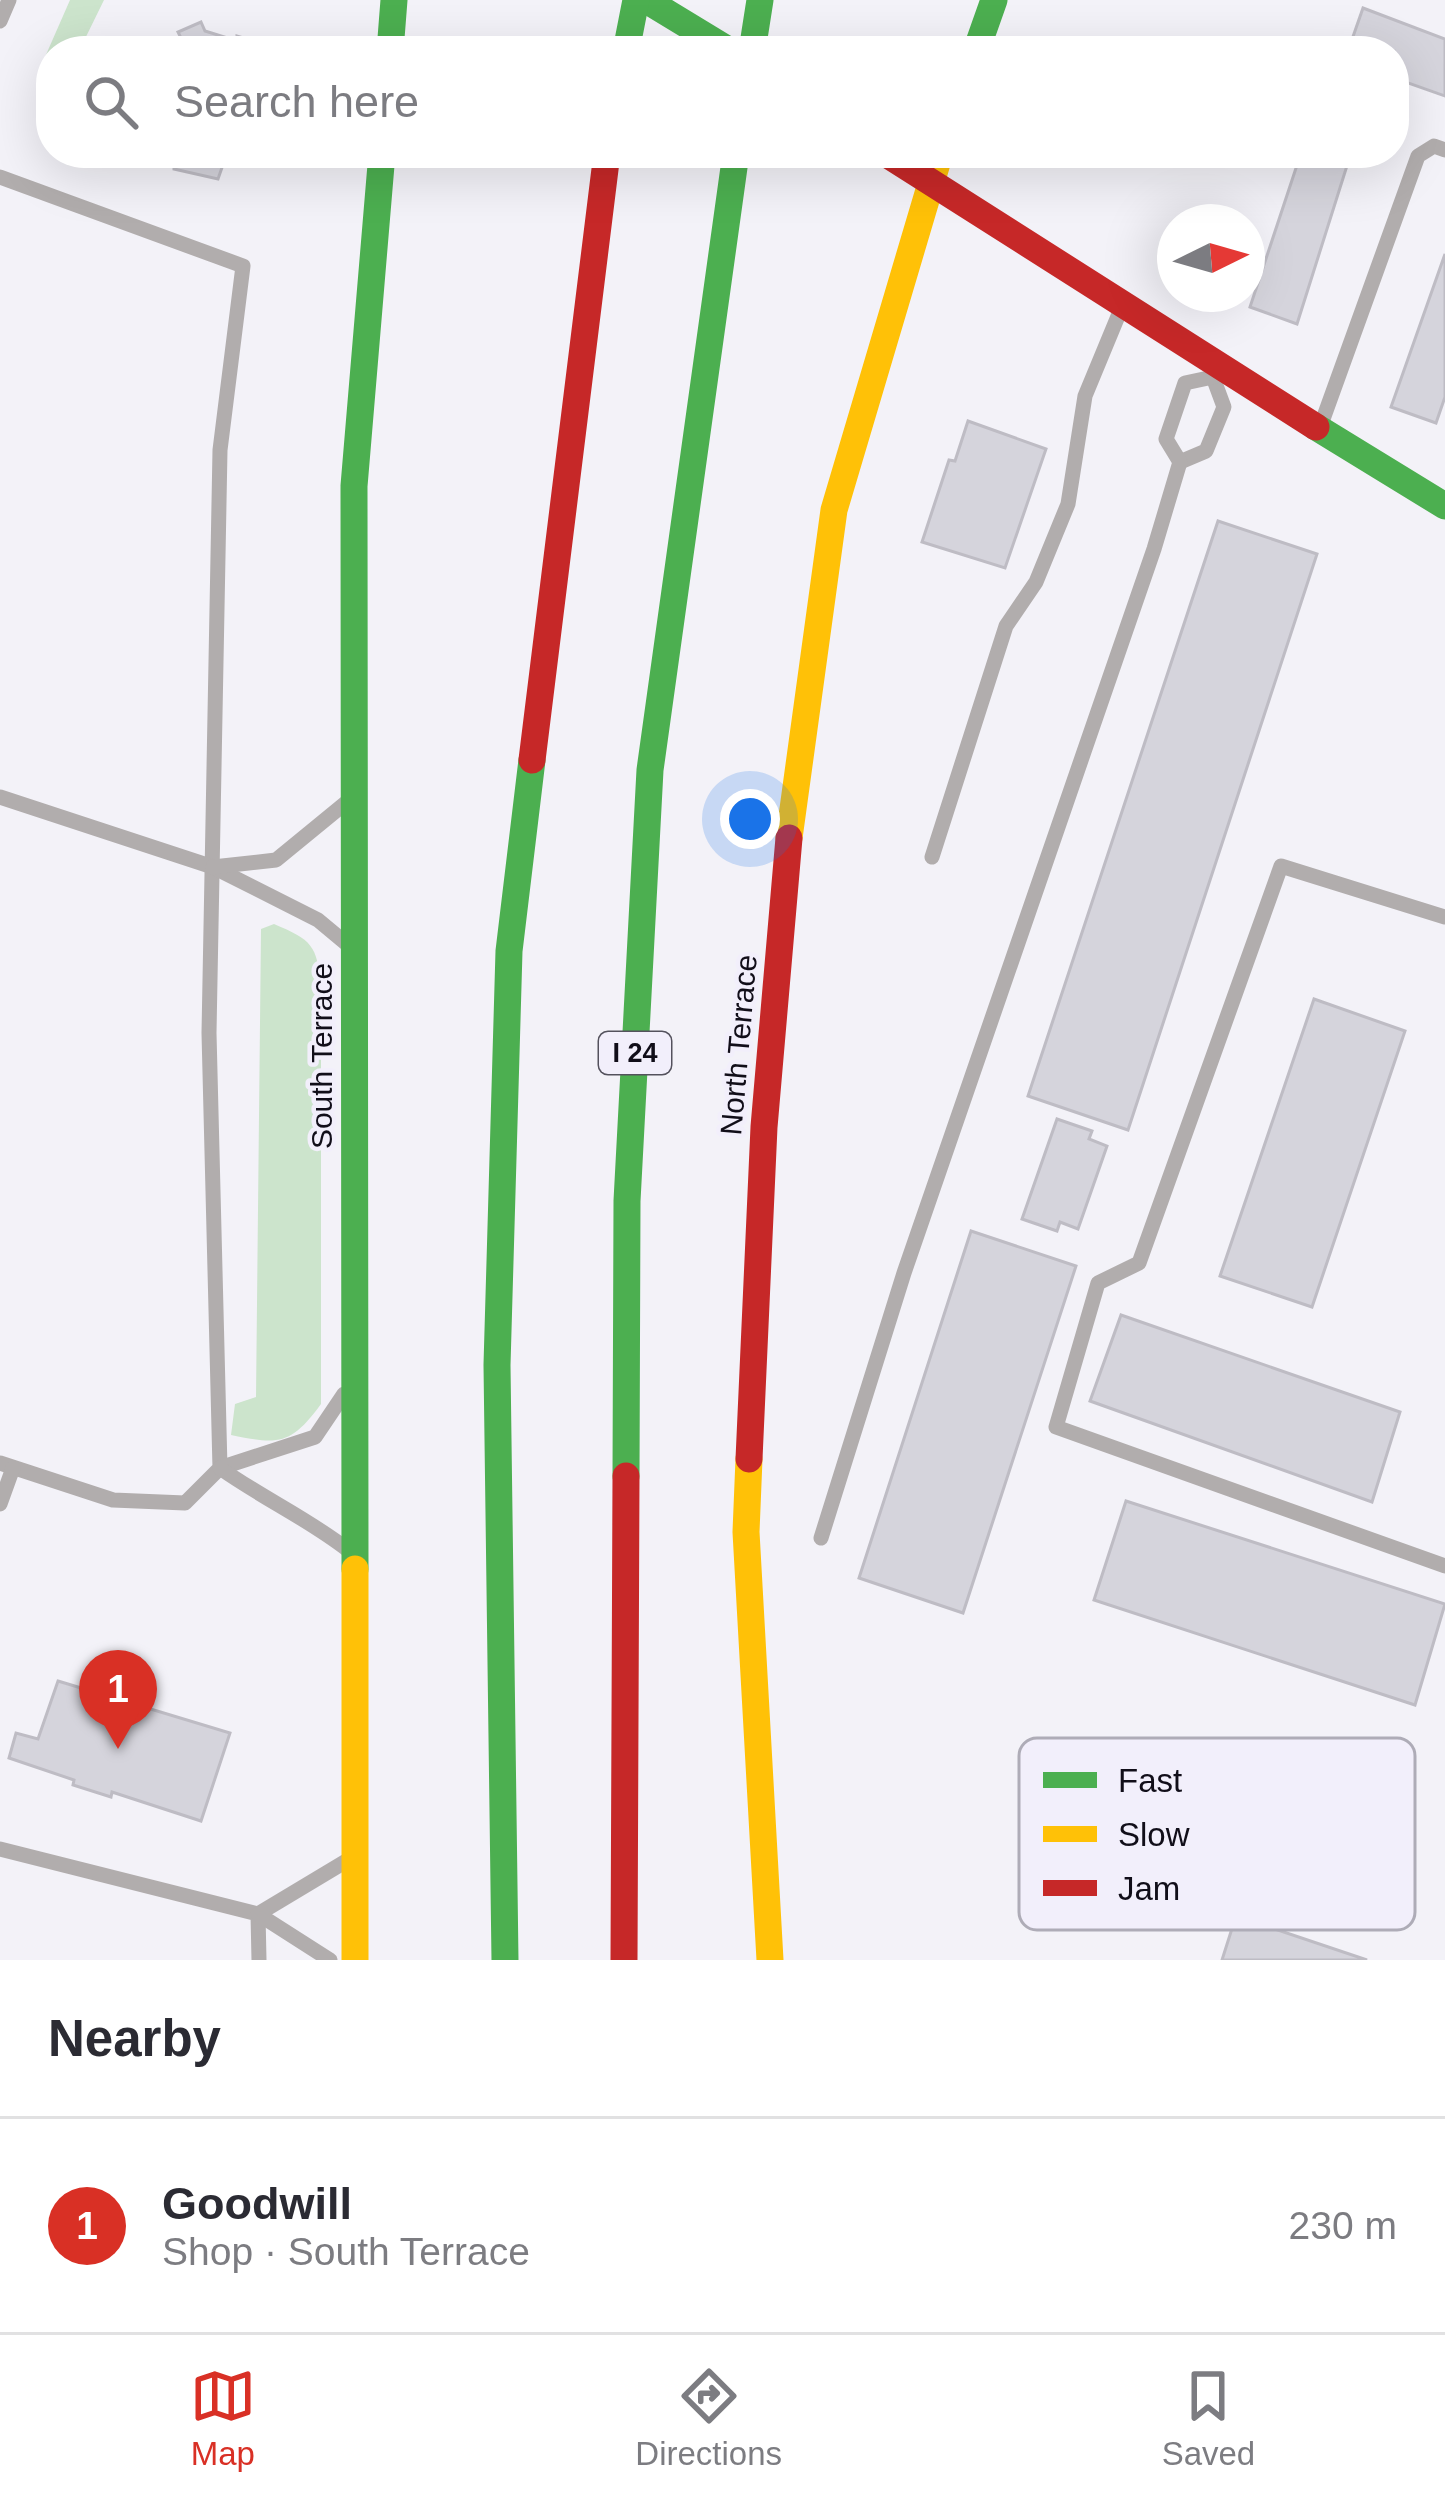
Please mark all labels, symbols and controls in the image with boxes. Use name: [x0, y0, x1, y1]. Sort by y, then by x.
search box: [36, 36, 1409, 168]
icon: search: [78, 69, 144, 135]
text: Search here: [174, 76, 419, 127]
north arrow: [1157, 204, 1265, 312]
your location: [720, 789, 780, 849]
street label: North Terrace: [714, 953, 763, 1137]
street label: South Terrace: [305, 963, 338, 1149]
road number: I 24: [599, 1032, 671, 1074]
pin: 1: [79, 1650, 157, 1749]
legend: [1019, 1738, 1415, 1930]
text: Fast: [1118, 1762, 1182, 1799]
text: Slow: [1118, 1816, 1190, 1853]
text: Jam: [1118, 1870, 1180, 1907]
text: Nearby: [48, 2010, 221, 2067]
text: Goodwill: [162, 2178, 352, 2229]
text: 1: [76, 2204, 98, 2247]
text: 230 m: [1289, 2204, 1397, 2247]
text: Shop · South Terrace: [162, 2230, 530, 2273]
tab: Map: [190, 2363, 256, 2473]
tab: Directions: [635, 2363, 782, 2473]
tab: Saved: [1162, 2363, 1255, 2473]

